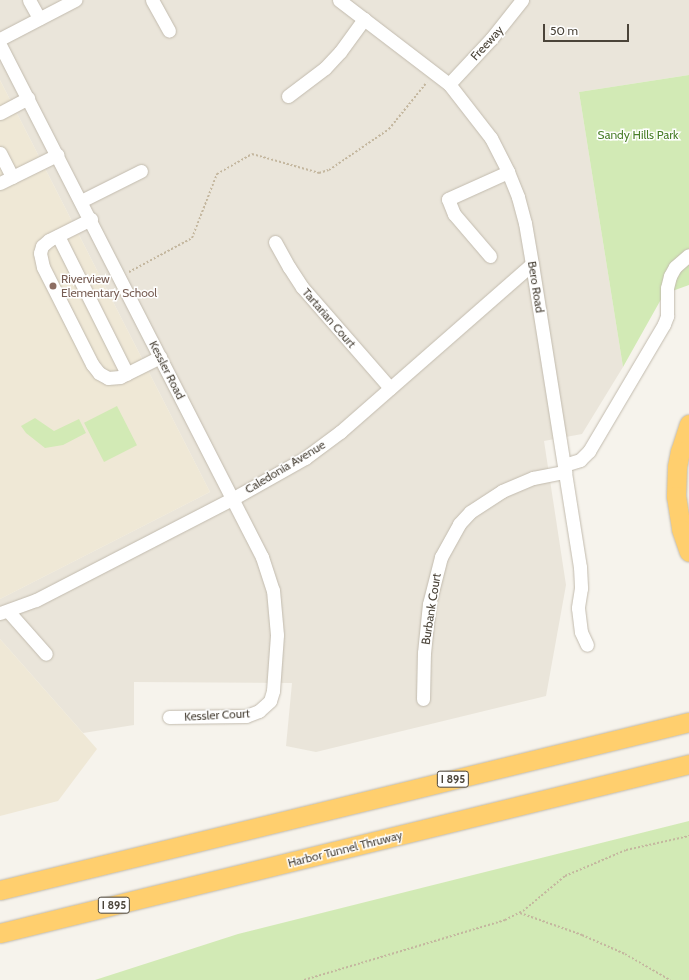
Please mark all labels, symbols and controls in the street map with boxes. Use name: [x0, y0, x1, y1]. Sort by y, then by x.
scale bar: [545, 16, 631, 42]
street label: Freeway: [468, 23, 506, 63]
text: 50 m: [550, 23, 578, 38]
park label: Sandy Hills Park: [598, 128, 678, 142]
street label: Bero Road: [525, 260, 547, 314]
place label: Riverview Elementary School: [61, 272, 157, 300]
marker: Riverview Elementary School: [48, 281, 58, 291]
street label: Tartarian Court: [299, 285, 359, 351]
street label: Kessler Road: [146, 338, 188, 402]
street label: Caledonia Avenue: [242, 437, 328, 497]
street label: Burbank Court: [418, 572, 444, 646]
street label: Kessler Court: [184, 706, 250, 724]
road number: I 895: [436, 770, 470, 788]
street label: Harbor Tunnel Thruway: [286, 828, 404, 870]
road number: I 895: [97, 896, 131, 914]

